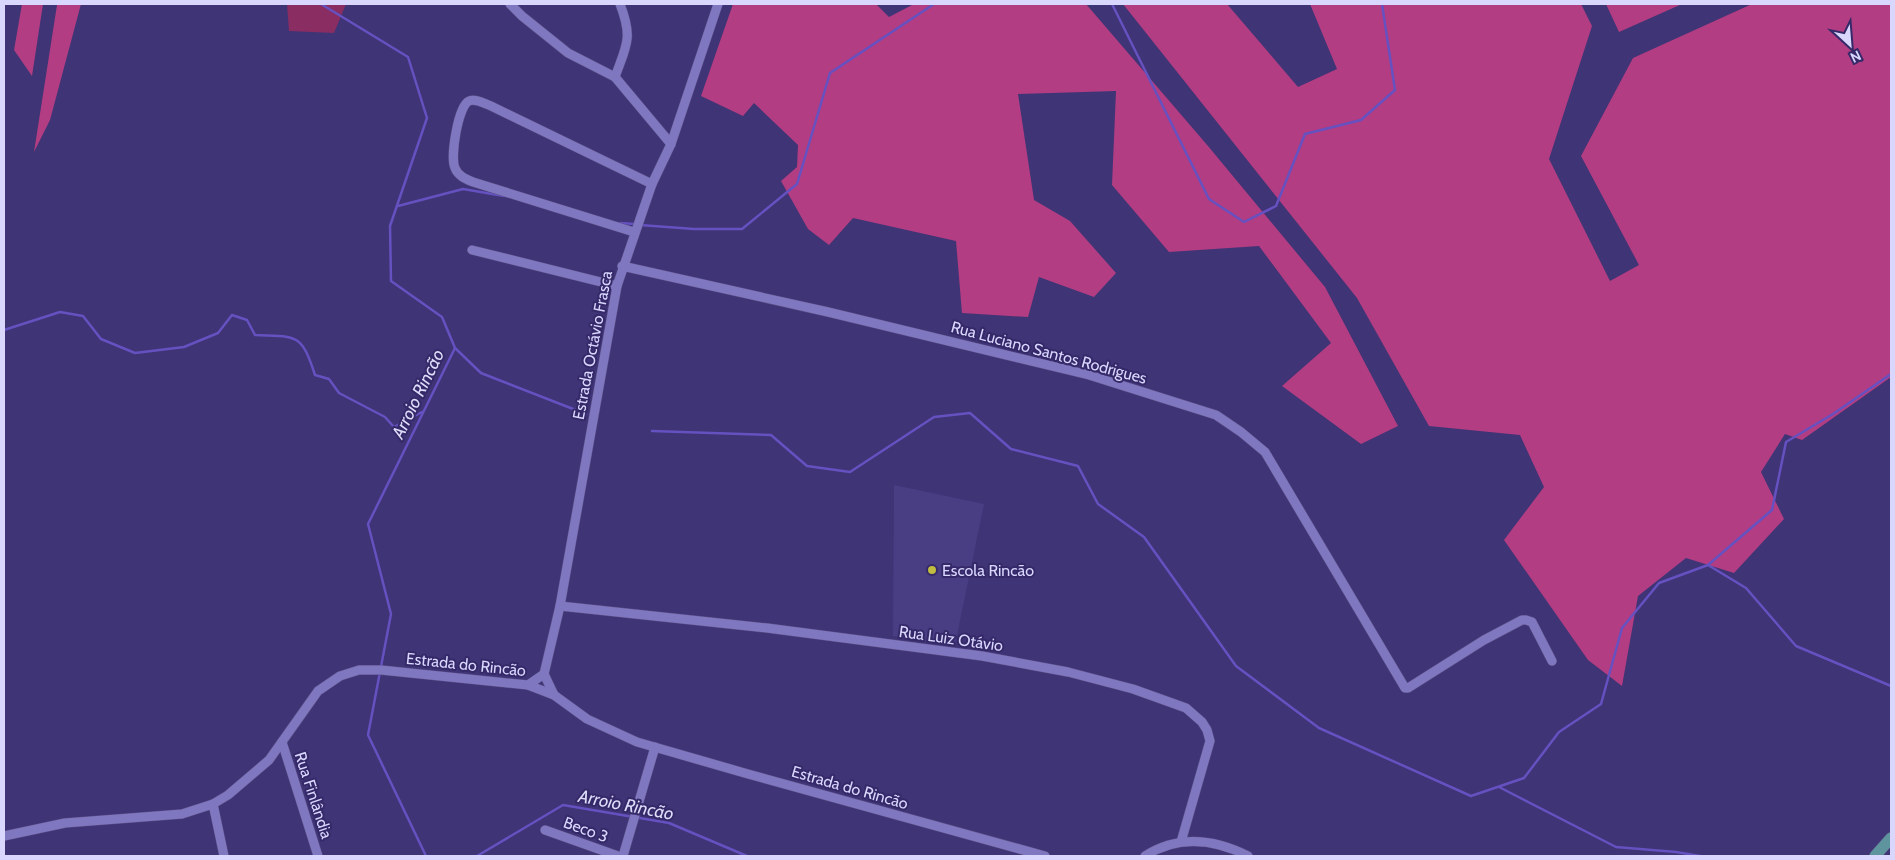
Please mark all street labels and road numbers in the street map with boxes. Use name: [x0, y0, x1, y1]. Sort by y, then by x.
street label: Estrada Octávio Frasca: [569, 269, 616, 421]
street label: Rua Luciano Santos Rodrigues: [949, 317, 1149, 388]
street label: Rua Luiz Otávio: [898, 622, 1004, 655]
street label: Estrada do Rincão: [405, 649, 527, 680]
street label: Rua Finlândia: [291, 749, 337, 841]
street label: Estrada do Rincão: [789, 762, 911, 813]
street label: Beco 3: [561, 813, 611, 846]

